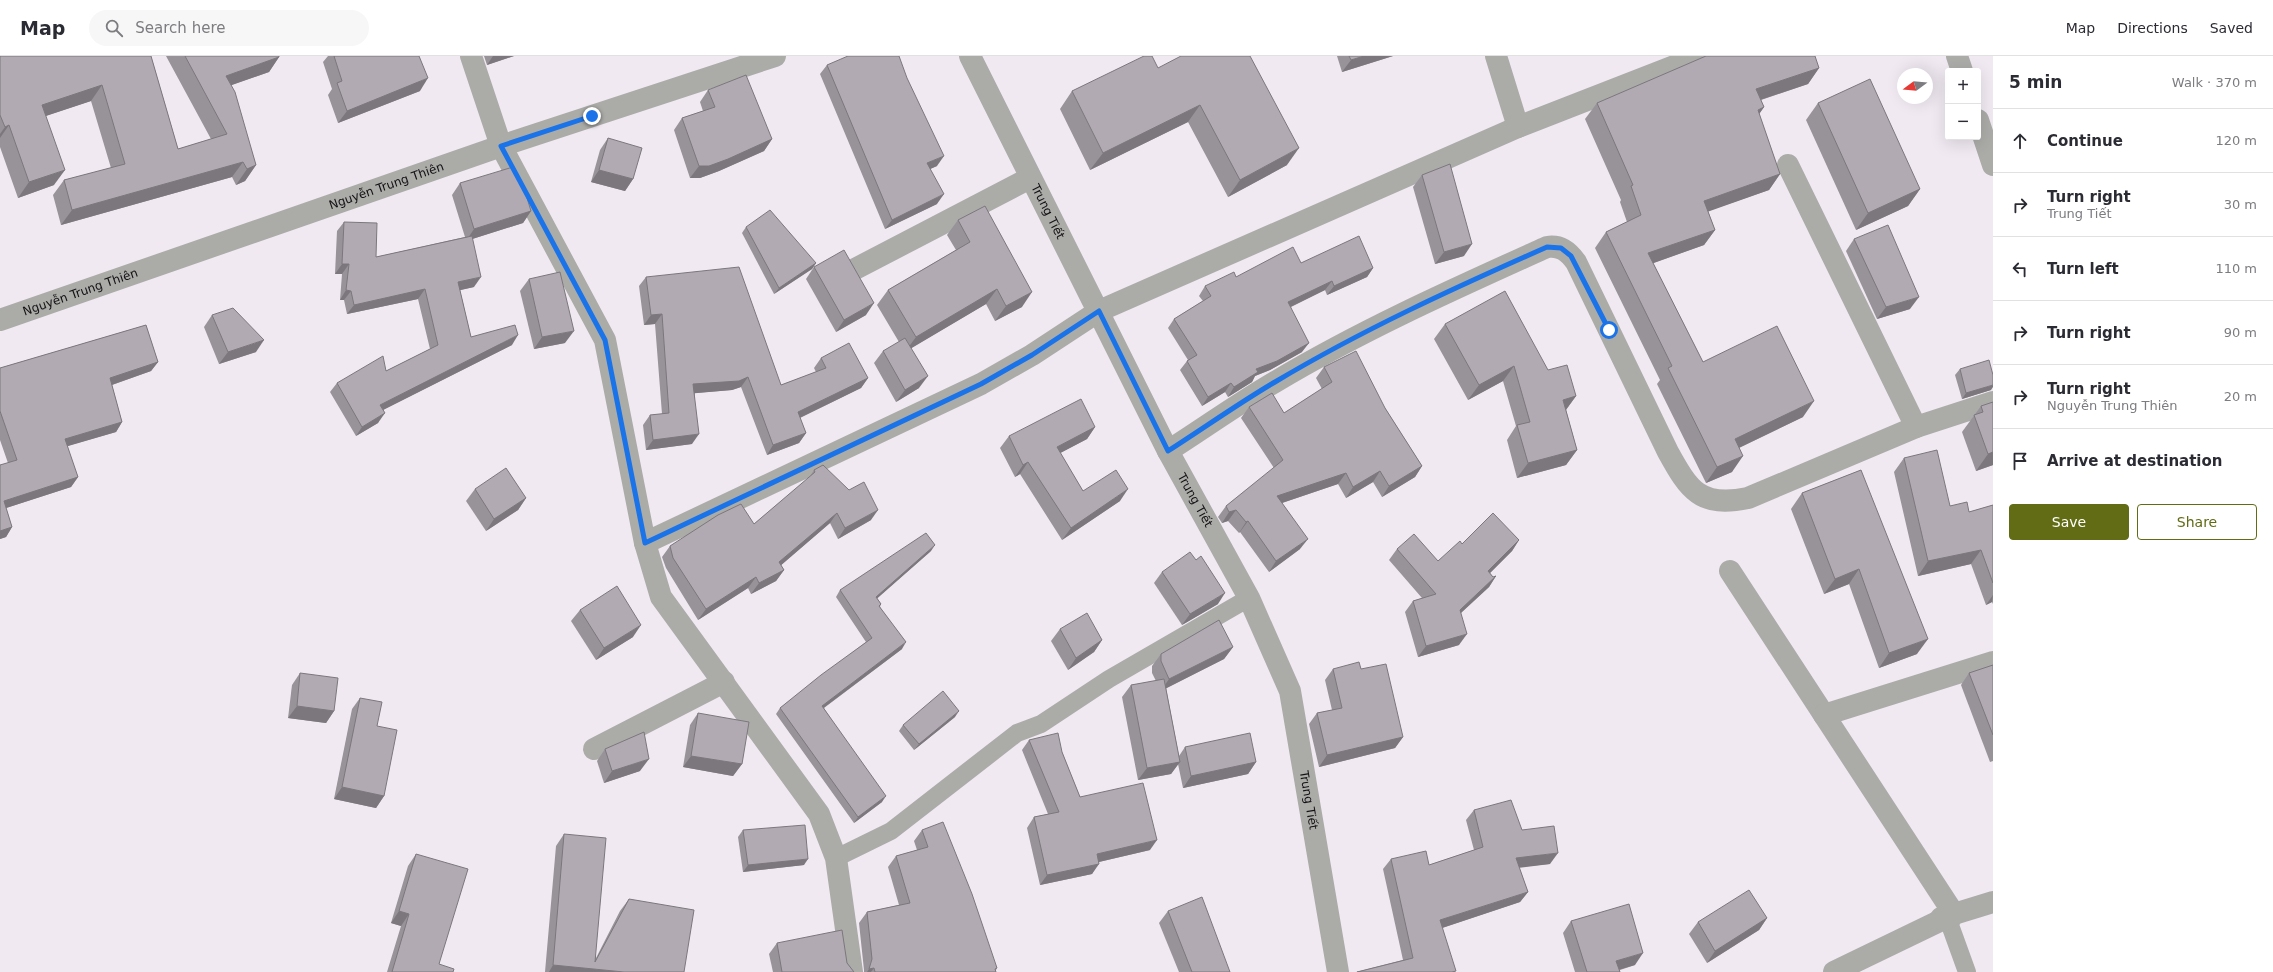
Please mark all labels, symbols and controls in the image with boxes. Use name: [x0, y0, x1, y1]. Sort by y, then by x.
search box: [89, 10, 369, 46]
text: Map: [20, 17, 65, 39]
icon: search: [103, 17, 125, 39]
text: Search here: [135, 19, 225, 37]
text: Map: [2066, 20, 2095, 36]
text: Directions: [2117, 20, 2188, 36]
text: Saved: [2210, 20, 2253, 36]
north arrow: [1897, 68, 1933, 104]
map controls: [1945, 68, 1981, 140]
button: +: [1945, 68, 1981, 104]
text: 5 min: [2009, 72, 2062, 92]
text: Walk · 370 m: [2172, 75, 2257, 90]
button: −: [1945, 104, 1981, 140]
route end: [583, 107, 601, 125]
icon: ahead: [2009, 130, 2031, 152]
text: Continue: [2047, 132, 2123, 150]
text: 120 m: [2215, 133, 2257, 148]
street label: Nguyễn Trung Thiên: [327, 159, 446, 212]
street label: Trung Tiết: [1028, 181, 1068, 242]
text: Turn right: [2047, 188, 2131, 206]
icon: right: [2009, 194, 2031, 216]
text: 30 m: [2224, 197, 2257, 212]
text: Trung Tiết: [2047, 206, 2112, 221]
icon: left: [2009, 258, 2031, 280]
text: Turn left: [2047, 260, 2119, 278]
text: 110 m: [2215, 261, 2257, 276]
street label: Nguyễn Trung Thiên: [21, 266, 140, 319]
route start: [1600, 321, 1618, 339]
icon: right: [2009, 322, 2031, 344]
text: Turn right: [2047, 324, 2131, 342]
text: 90 m: [2224, 325, 2257, 340]
text: Turn right: [2047, 380, 2131, 398]
icon: right: [2009, 386, 2031, 408]
text: 20 m: [2224, 389, 2257, 404]
text: Nguyễn Trung Thiên: [2047, 398, 2178, 413]
icon: arrive: [2009, 450, 2031, 472]
text: Arrive at destination: [2047, 452, 2222, 470]
street label: Trung Tiết: [1174, 470, 1216, 530]
button: Save: [2009, 504, 2129, 540]
button: Share: [2137, 504, 2257, 540]
street label: Trung Tiết: [1297, 769, 1321, 831]

